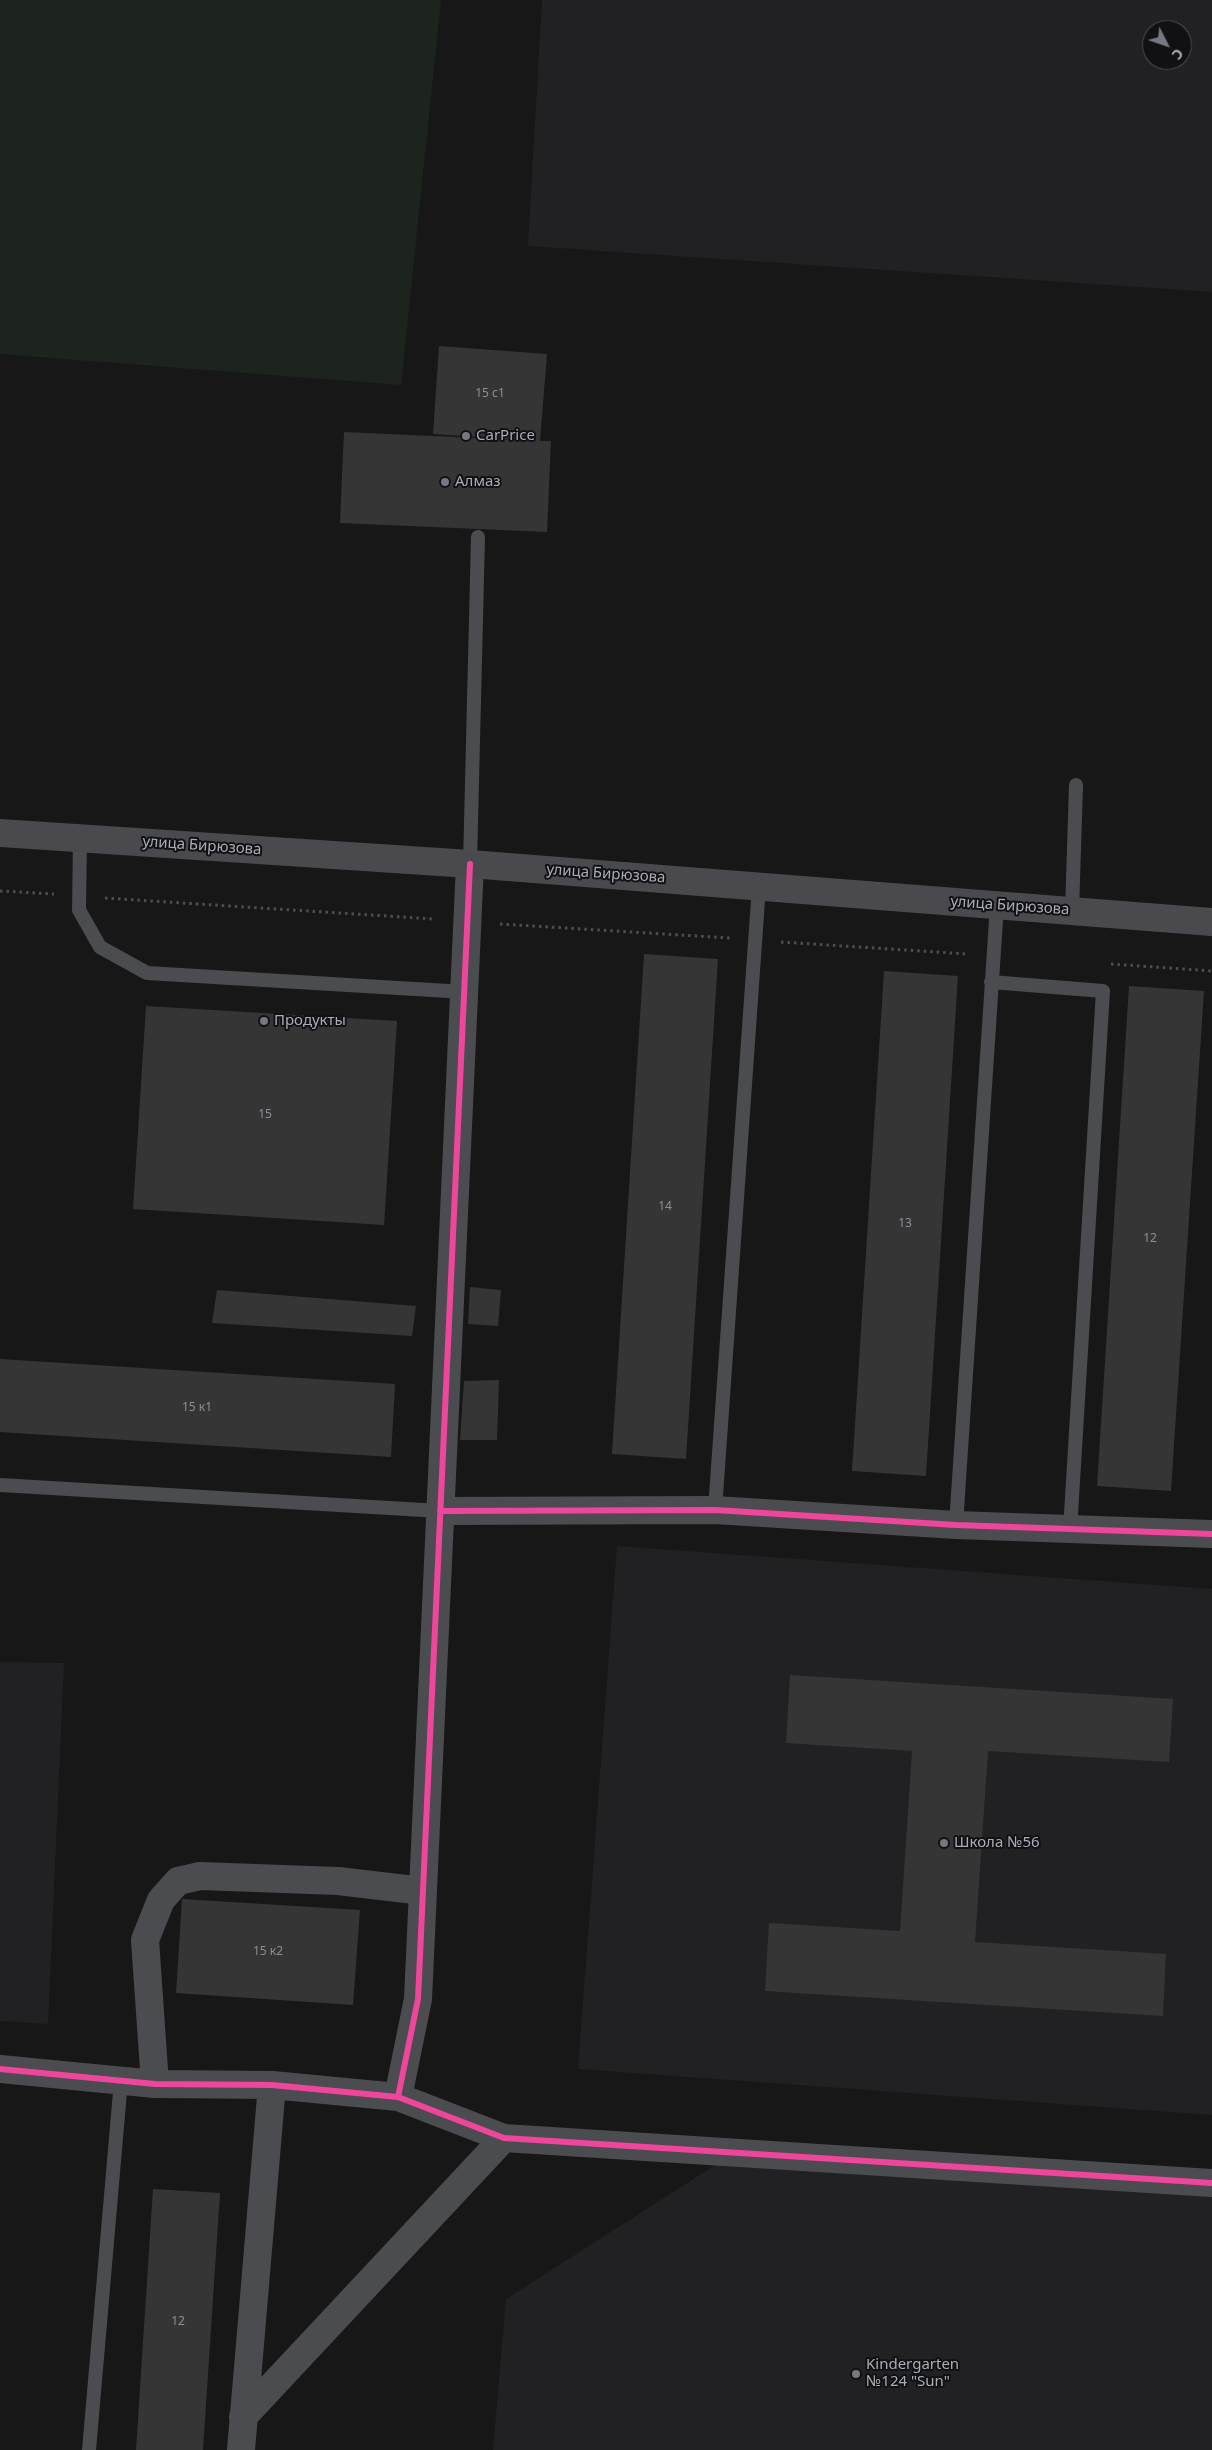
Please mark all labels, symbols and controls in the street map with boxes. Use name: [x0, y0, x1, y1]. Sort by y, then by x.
north arrow: [1142, 20, 1192, 70]
text: С: [1168, 45, 1188, 64]
house number: 15 с1: [475, 387, 505, 401]
place label: CarPrice: [476, 427, 535, 445]
marker: CarPrice: [460, 430, 472, 442]
place label: Алмаз: [455, 473, 501, 491]
marker: Алмаз: [439, 476, 451, 488]
street label: улица Бирюзова: [142, 833, 262, 859]
street label: улица Бирюзова: [546, 861, 666, 887]
street label: улица Бирюзова: [950, 893, 1070, 919]
place label: Продукты: [274, 1012, 346, 1030]
marker: Продукты: [258, 1015, 270, 1027]
house number: 15: [258, 1108, 272, 1122]
house number: 14: [658, 1200, 672, 1214]
house number: 13: [898, 1217, 912, 1231]
house number: 12: [1143, 1232, 1157, 1246]
house number: 15 к1: [182, 1401, 212, 1415]
place label: Школа №56: [954, 1834, 1040, 1852]
marker: Школа №56: [938, 1837, 950, 1849]
house number: 15 к2: [253, 1945, 283, 1959]
house number: 12: [171, 2315, 185, 2329]
place label: Kindergarten №124 "Sun": [866, 2356, 959, 2391]
marker: Kindergarten №124 "Sun": [850, 2368, 862, 2380]

